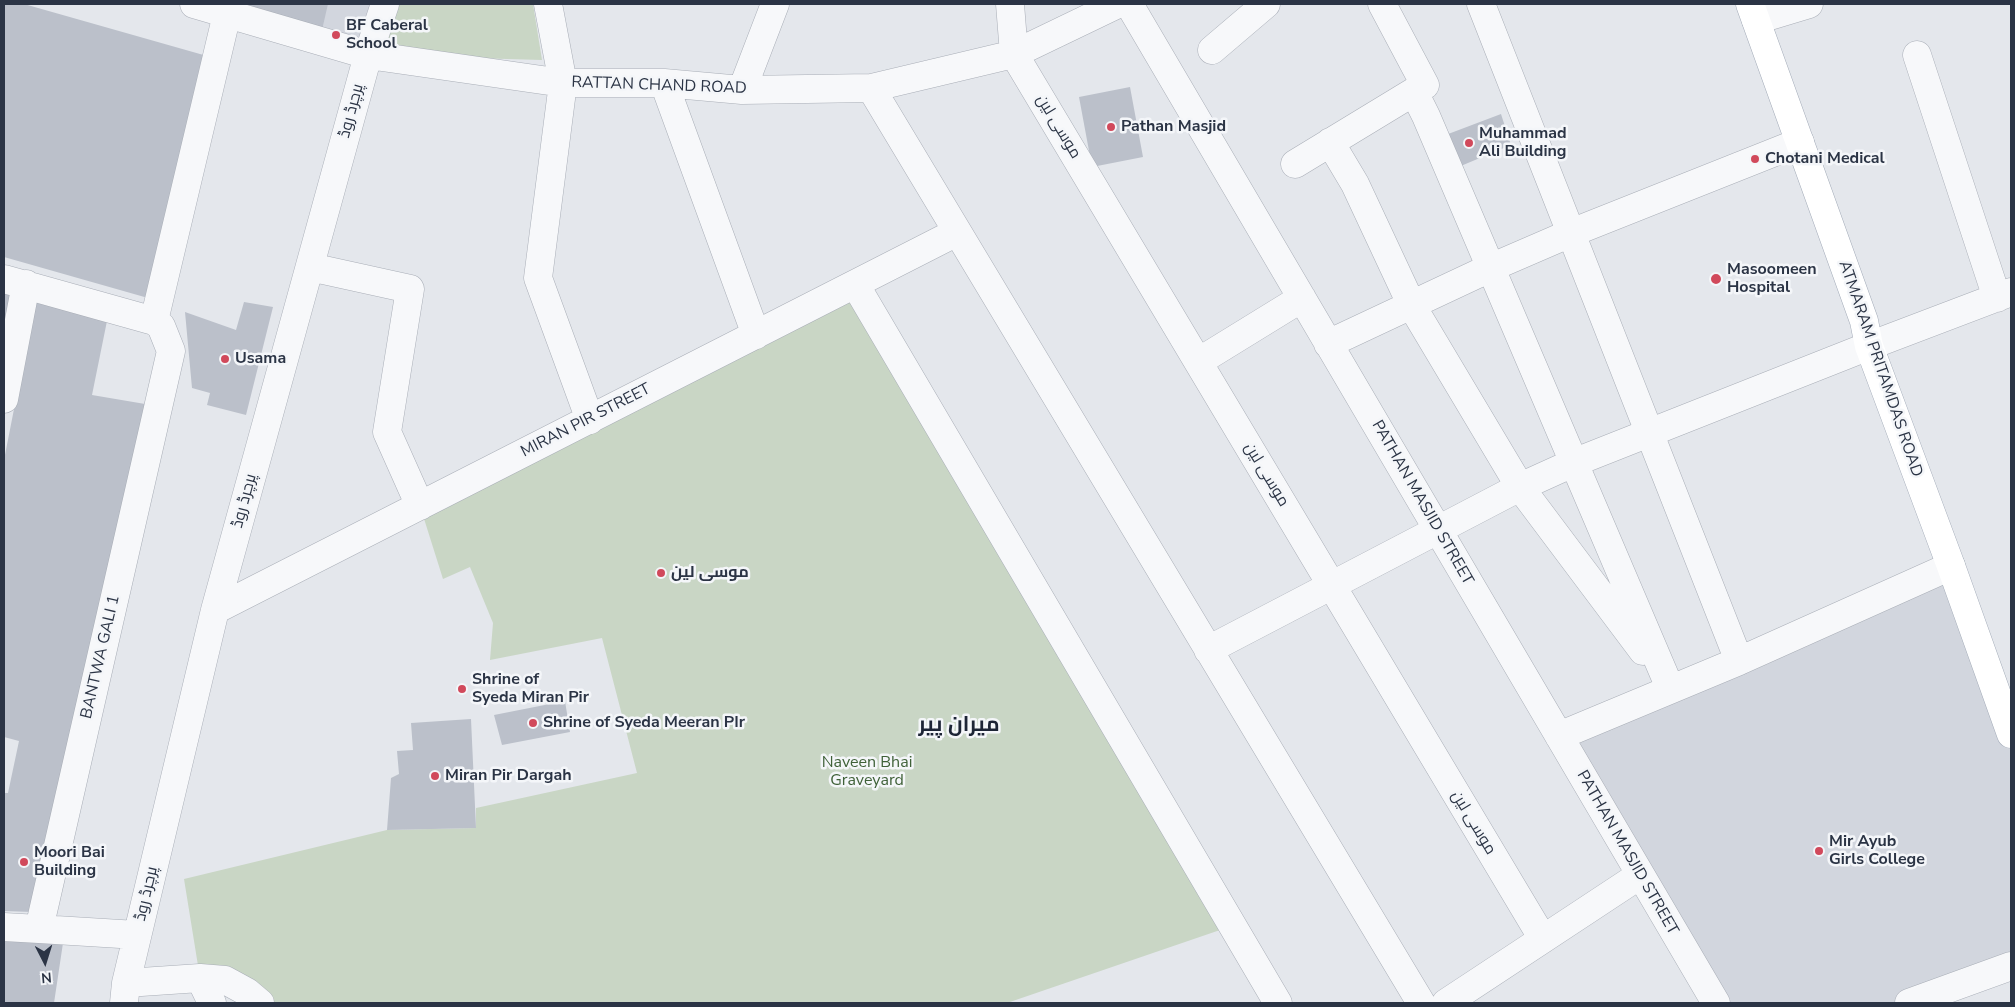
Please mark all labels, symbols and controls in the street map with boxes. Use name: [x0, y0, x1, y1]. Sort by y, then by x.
place label: BF Caberal School: [346, 16, 428, 54]
marker: BF Caberal School: [330, 29, 342, 41]
street label: RATTAN CHAND ROAD: [571, 73, 747, 99]
street label: پرچرڈ روڈ: [336, 82, 368, 140]
street label: موسی لین: [1031, 91, 1085, 163]
place label: Pathan Masjid: [1121, 117, 1226, 137]
marker: Pathan Masjid: [1105, 121, 1117, 133]
place label: Muhammad Ali Building: [1479, 124, 1567, 162]
marker: Muhammad Ali Building: [1463, 137, 1475, 149]
place label: Chotani Medical: [1765, 149, 1885, 169]
marker: Chotani Medical: [1749, 153, 1761, 165]
street label: ATMARAM PRITAMDAS ROAD: [1834, 258, 1926, 480]
place label: Masoomeen Hospital: [1727, 260, 1817, 298]
marker: Masoomeen Hospital: [1709, 272, 1723, 286]
place label: Usama: [235, 349, 286, 369]
marker: Usama: [219, 353, 231, 365]
street label: MIRAN PIR STREET: [518, 380, 654, 462]
street label: PATHAN MASJID STREET: [1367, 417, 1477, 589]
street label: موسی لین: [1239, 439, 1293, 511]
street label: پرچرڈ روڈ: [229, 472, 261, 530]
place label: موسی لین: [671, 563, 749, 583]
marker: موسی لین: [655, 567, 667, 579]
street label: BANTWA GALI 1: [77, 593, 125, 721]
place label: Shrine of Syeda Miran Pir: [472, 670, 589, 708]
marker: Shrine of Syeda Miran Pir: [456, 683, 468, 695]
place label: Shrine of Syeda Meeran PIr: [543, 713, 745, 733]
district label: میران پیر: [918, 713, 1000, 739]
marker: Shrine of Syeda Meeran PIr: [527, 717, 539, 729]
park label: Naveen Bhai Graveyard: [822, 753, 912, 791]
place label: Miran Pir Dargah: [445, 766, 572, 786]
street label: PATHAN MASJID STREET: [1572, 767, 1682, 939]
marker: Miran Pir Dargah: [429, 770, 441, 782]
street label: موسی لین: [1446, 787, 1500, 859]
place label: Mir Ayub Girls College: [1829, 832, 1925, 870]
place label: Moori Bai Building: [34, 843, 105, 881]
marker: Mir Ayub Girls College: [1813, 845, 1825, 857]
marker: Moori Bai Building: [18, 856, 30, 868]
street label: پرچرڈ روڈ: [131, 865, 163, 923]
north arrow: [20, 937, 70, 987]
text: N: [40, 968, 52, 987]

